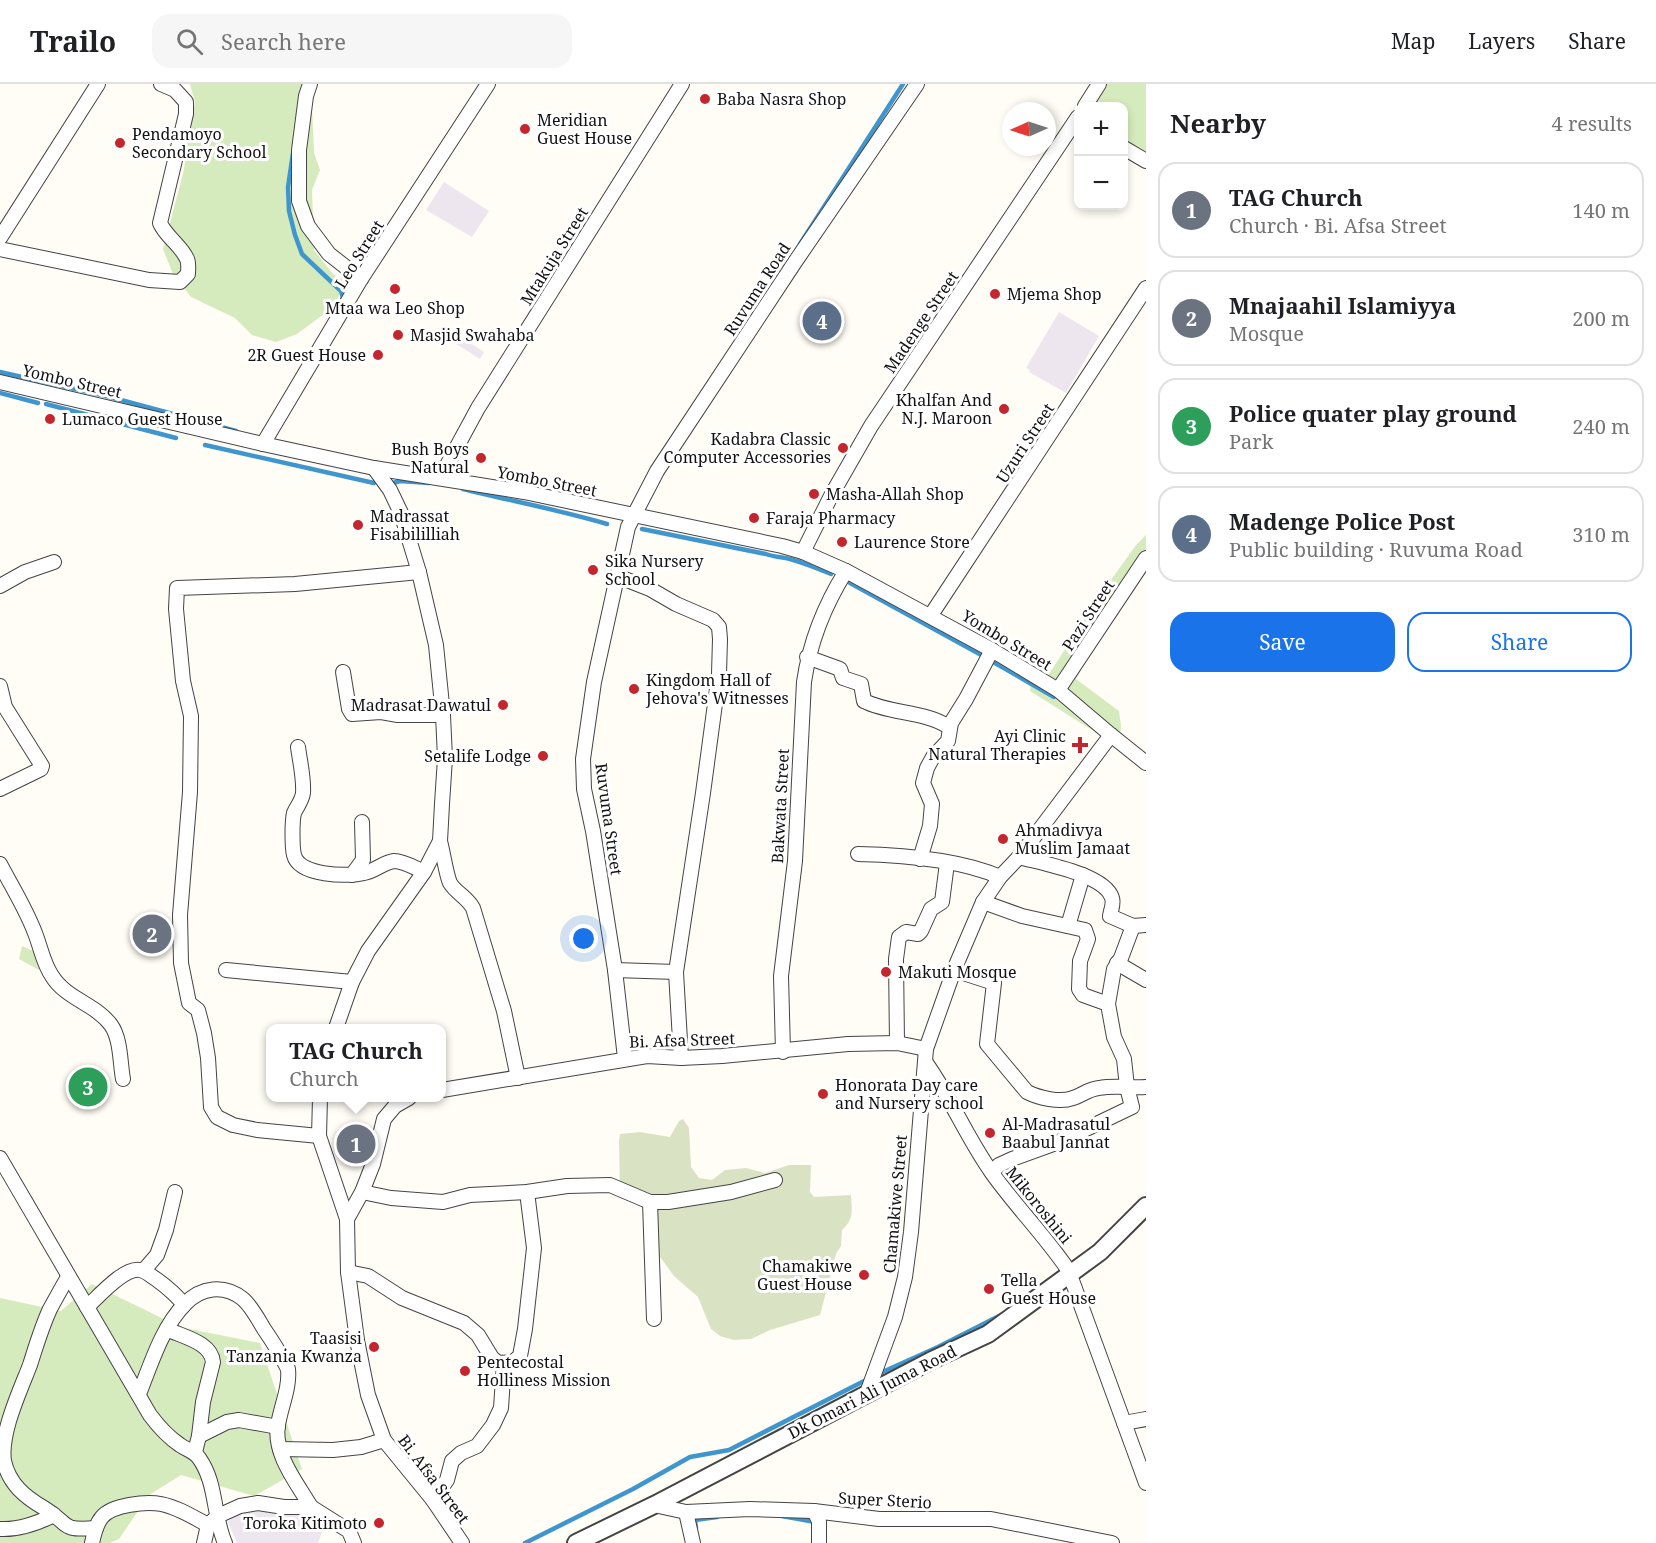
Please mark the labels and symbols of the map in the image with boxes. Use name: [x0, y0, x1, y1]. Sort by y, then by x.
place label: Baba Nasra Shop: [717, 88, 846, 110]
marker: Baba Nasra Shop: [698, 92, 712, 106]
north arrow: [1002, 102, 1056, 156]
place label: Meridian Guest House: [537, 109, 632, 149]
marker: Meridian Guest House: [518, 122, 532, 136]
place label: Pendamoyo Secondary School: [132, 123, 266, 163]
marker: Pendamoyo Secondary School: [113, 136, 127, 150]
street label: Mtakuja Street: [515, 202, 593, 309]
street label: Leo Street: [329, 215, 389, 292]
street label: Ruvuma Road: [719, 238, 795, 340]
street label: Madenge Street: [879, 266, 964, 377]
marker: Mtaa wa Leo Shop: [388, 282, 402, 296]
place label: Mjema Shop: [1007, 283, 1102, 305]
marker: Mjema Shop: [988, 287, 1002, 301]
place label: Mtaa wa Leo Shop: [325, 297, 465, 319]
pin: 4: [802, 298, 842, 344]
place label: Masjid Swahaba: [410, 324, 534, 346]
marker: Masjid Swahaba: [391, 328, 405, 342]
place label: 2R Guest House: [247, 344, 366, 366]
marker: 2R Guest House: [371, 348, 385, 362]
street label: Yombo Street: [19, 359, 124, 403]
place label: Khalfan And N.J. Maroon: [896, 389, 992, 429]
street label: Uzuri Street: [991, 398, 1059, 487]
marker: Khalfan And N.J. Maroon: [997, 402, 1011, 416]
place label: Lumaco Guest House: [62, 408, 223, 430]
marker: Lumaco Guest House: [43, 412, 57, 426]
place label: Kadabra Classic Computer Accessories: [664, 428, 831, 468]
place label: Bush Boys Natural: [391, 438, 469, 478]
marker: Kadabra Classic Computer Accessories: [836, 441, 850, 455]
marker: Bush Boys Natural: [474, 451, 488, 465]
street label: Yombo Street: [494, 460, 599, 502]
place label: Masha-Allah Shop: [826, 483, 964, 505]
marker: Masha-Allah Shop: [807, 487, 821, 501]
place label: Madrassat Fisabililliah: [370, 505, 460, 545]
place label: Faraja Pharmacy: [766, 507, 896, 529]
marker: Faraja Pharmacy: [747, 511, 761, 525]
marker: Madrassat Fisabililliah: [351, 518, 365, 532]
place label: Laurence Store: [854, 531, 970, 553]
marker: Laurence Store: [835, 535, 849, 549]
place label: Sika Nursery School: [605, 550, 705, 590]
marker: Sika Nursery School: [586, 563, 600, 577]
street label: Pazi Street: [1057, 575, 1119, 655]
street label: Yombo Street: [957, 604, 1056, 676]
place label: Kingdom Hall of Jehova's Witnesses: [645, 669, 789, 709]
marker: Kingdom Hall of Jehova's Witnesses: [627, 682, 641, 696]
place label: Madrasat Dawatul: [351, 694, 491, 716]
marker: Madrasat Dawatul: [496, 698, 510, 712]
place label: Ayi Clinic Natural Therapies: [928, 725, 1066, 765]
marker: Ayi Clinic Natural Therapies: [1071, 736, 1089, 754]
place label: Setalife Lodge: [424, 745, 531, 767]
street label: Bakwata Street: [766, 748, 794, 864]
marker: Setalife Lodge: [536, 749, 550, 763]
street label: Ruvuma Street: [590, 762, 628, 877]
place label: Ahmadivya Muslim Jamaat: [1015, 819, 1131, 859]
marker: Ahmadivya Muslim Jamaat: [996, 832, 1010, 846]
pin: 2: [132, 912, 172, 956]
your location: [569, 924, 598, 953]
place label: Makuti Mosque: [898, 961, 1016, 983]
marker: Makuti Mosque: [879, 965, 893, 979]
street label: Bi. Afsa Street: [629, 1027, 736, 1053]
pin: 3: [68, 1064, 107, 1110]
place label: Honorata Day care and Nursery school: [835, 1074, 983, 1114]
marker: Honorata Day care and Nursery school: [816, 1087, 830, 1101]
place label: Al-Madrasatul Baabul Jannat: [1002, 1113, 1110, 1153]
pin: 1: [336, 1122, 376, 1166]
marker: Al-Madrasatul Baabul Jannat: [983, 1126, 997, 1140]
street label: Chamakiwe Street: [878, 1134, 912, 1274]
street label: Mikoroshini: [1001, 1162, 1077, 1248]
place label: Chamakiwe Guest House: [757, 1255, 852, 1295]
marker: Chamakiwe Guest House: [857, 1268, 871, 1282]
place label: Tella Guest House: [1001, 1269, 1096, 1309]
marker: Tella Guest House: [982, 1282, 996, 1296]
place label: Taasisi Tanzania Kwanza: [227, 1327, 362, 1367]
marker: Taasisi Tanzania Kwanza: [367, 1340, 381, 1354]
street label: Dk Omari Ali Juma Road: [784, 1340, 960, 1444]
place label: Pentecostal Holliness Mission: [477, 1351, 611, 1391]
marker: Pentecostal Holliness Mission: [458, 1364, 472, 1378]
street label: Bi. Afsa Street: [393, 1430, 475, 1528]
street label: Super Sterio: [838, 1487, 932, 1513]
place label: Toroka Kitimoto: [243, 1512, 367, 1534]
marker: Toroka Kitimoto: [372, 1516, 386, 1530]

